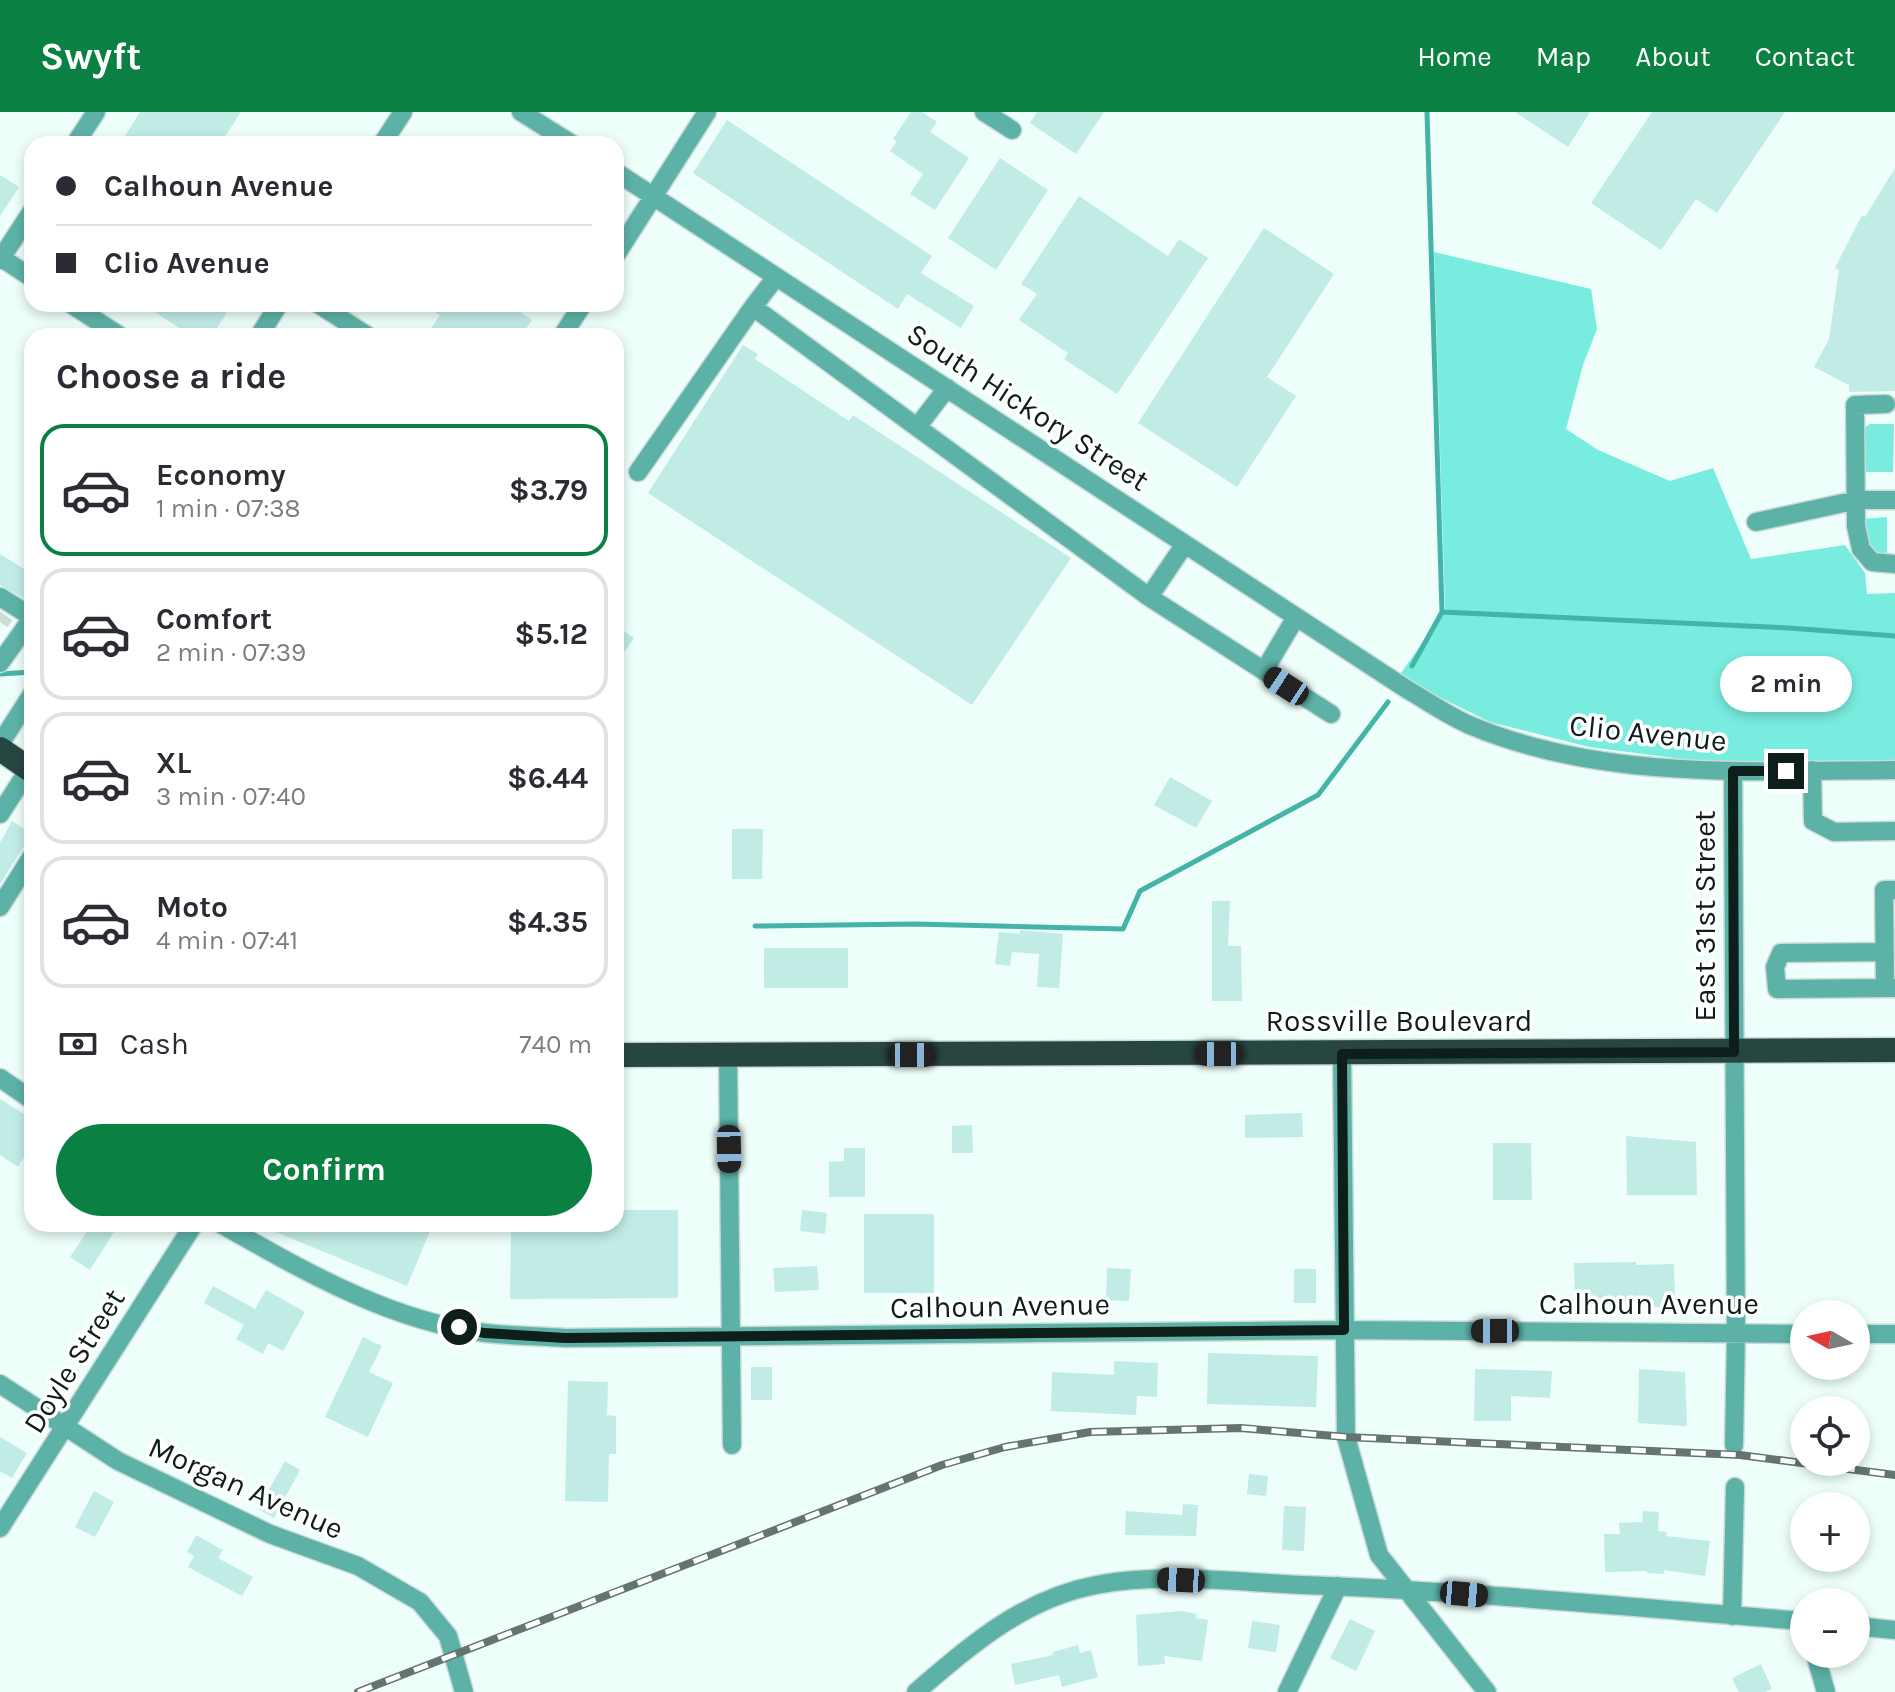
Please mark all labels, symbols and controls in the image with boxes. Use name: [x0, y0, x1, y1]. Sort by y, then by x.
text: Swyft: [40, 34, 141, 79]
text: Home: [1417, 40, 1492, 73]
text: Map: [1536, 40, 1591, 73]
text: About: [1635, 40, 1711, 73]
text: Contact: [1755, 40, 1855, 73]
text: Calhoun Avenue: [104, 168, 334, 204]
text: Clio Avenue: [104, 245, 270, 281]
street label: South Hickory Street: [900, 315, 1156, 499]
text: Choose a ride: [56, 355, 286, 397]
icon: car: [60, 454, 132, 526]
text: Economy: [156, 457, 286, 493]
text: $3.79: [509, 472, 588, 508]
text: 1 min · 07:38: [156, 493, 300, 524]
icon: car: [60, 598, 132, 670]
text: Comfort: [156, 601, 272, 637]
text: $5.12: [515, 616, 588, 652]
text: 2 min · 07:39: [156, 637, 306, 668]
callout: 2 min: [1720, 655, 1852, 711]
car: [1259, 663, 1313, 709]
text: 2 min: [1750, 668, 1822, 699]
street label: Clio Avenue: [1568, 707, 1728, 759]
icon: car: [60, 742, 132, 814]
text: XL: [156, 745, 191, 781]
route end: [1768, 753, 1804, 789]
text: $6.44: [507, 760, 588, 796]
text: 3 min · 07:40: [156, 781, 306, 812]
street label: East 31st Street: [1687, 810, 1723, 1022]
icon: car: [60, 886, 132, 958]
text: Moto: [156, 889, 228, 925]
text: $4.35: [507, 904, 588, 940]
text: 4 min · 07:41: [156, 925, 298, 956]
street label: Rossville Boulevard: [1266, 1003, 1532, 1039]
icon: cash: [56, 1022, 100, 1066]
text: Cash: [120, 1026, 189, 1062]
text: 740 m: [519, 1029, 592, 1060]
car: [1195, 1042, 1243, 1066]
car: [888, 1043, 936, 1067]
button: Confirm: [56, 1124, 592, 1216]
car: [717, 1125, 741, 1173]
street label: Doyle Street: [15, 1282, 133, 1440]
street label: Calhoun Avenue: [890, 1286, 1110, 1326]
street label: Calhoun Avenue: [1539, 1286, 1759, 1322]
north arrow: [1790, 1300, 1870, 1380]
map controls: [1790, 1300, 1870, 1668]
route start: [441, 1309, 477, 1345]
car: [1471, 1319, 1519, 1343]
button: locate: [1790, 1396, 1870, 1476]
street label: Morgan Avenue: [143, 1429, 349, 1547]
button: +: [1790, 1492, 1870, 1572]
car: [1156, 1567, 1206, 1593]
car: [1439, 1580, 1489, 1608]
button: −: [1790, 1588, 1870, 1668]

